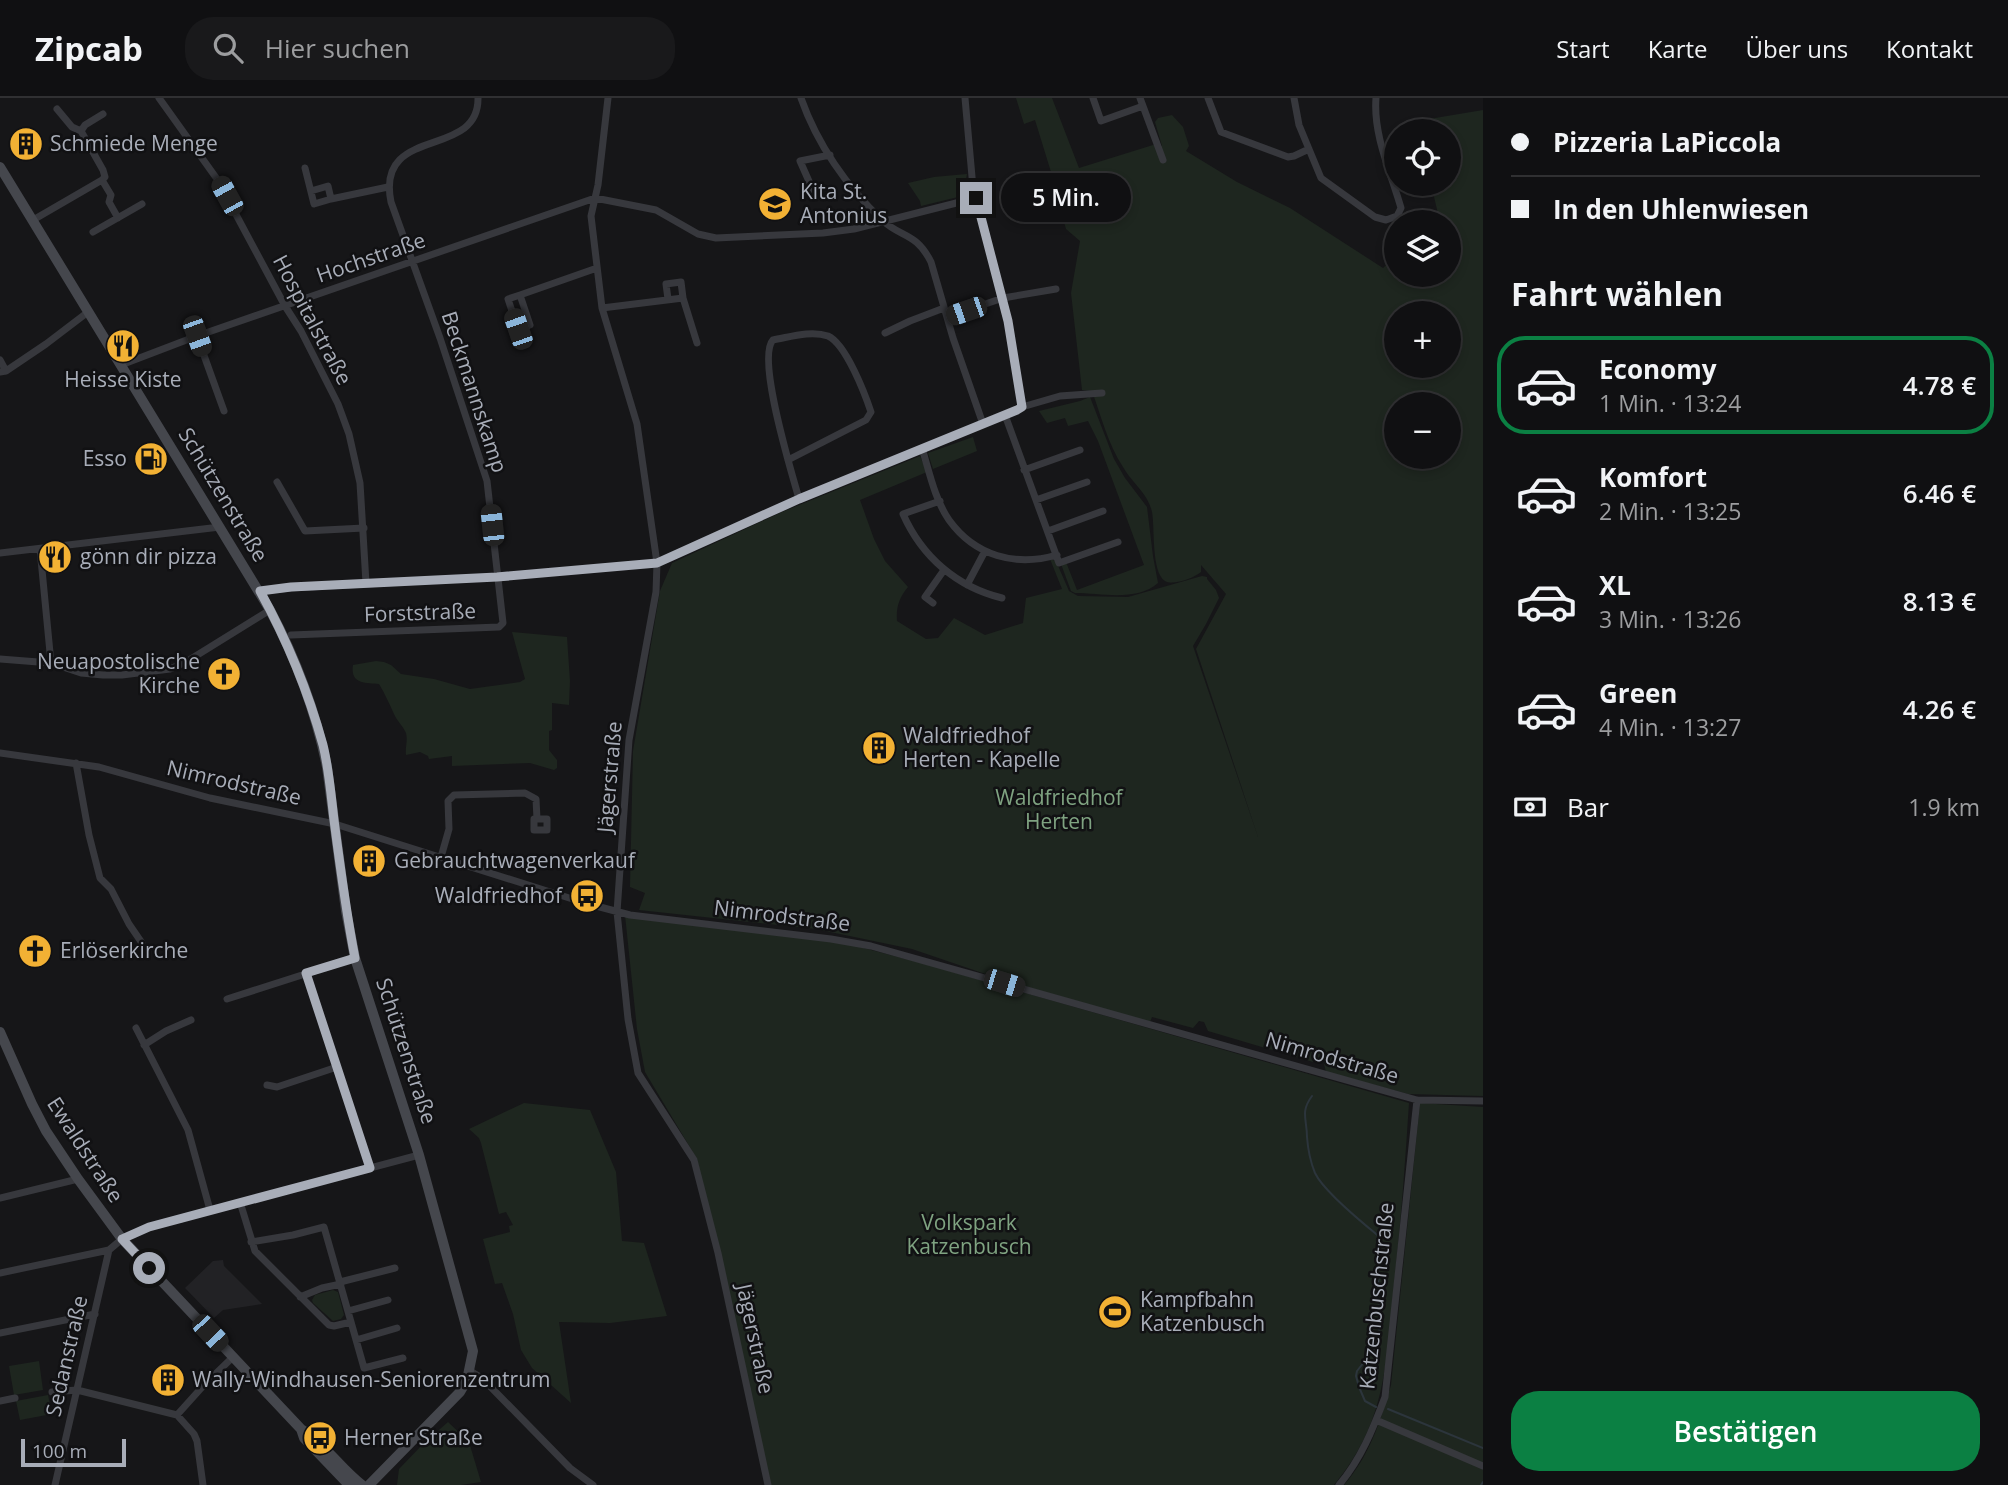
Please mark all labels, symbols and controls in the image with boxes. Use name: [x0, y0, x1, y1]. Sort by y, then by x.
search box: [185, 17, 675, 80]
text: Zipcab: [35, 26, 143, 71]
icon: search: [209, 29, 247, 67]
text: Hier suchen: [265, 30, 410, 66]
text: Start: [1556, 32, 1610, 65]
text: Karte: [1648, 32, 1708, 65]
text: Über uns: [1746, 32, 1848, 65]
text: Kontakt: [1886, 32, 1973, 65]
map controls: [1384, 119, 1461, 469]
button: locate: [1384, 119, 1461, 196]
text: Pizzeria LaPiccola: [1553, 124, 1781, 160]
building icon: Schmiede Menge: [7, 125, 45, 163]
place label: Schmiede Menge: [50, 129, 218, 157]
car: [208, 173, 247, 219]
callout: 5 Min.: [1000, 174, 1130, 222]
place label: Kita St. Antonius: [800, 177, 887, 229]
text: 5 Min.: [1032, 181, 1100, 213]
route end: [960, 182, 992, 214]
school or university icon: Kita St. Antonius: [756, 185, 794, 223]
text: In den Uhlenwiesen: [1553, 191, 1809, 227]
button: layers: [1384, 210, 1461, 287]
street label: Hochstraße: [312, 225, 429, 289]
street label: Hospitalstraße: [267, 250, 359, 389]
text: Fahrt wählen: [1511, 272, 1723, 315]
car: [943, 294, 990, 328]
button: +: [1384, 301, 1461, 378]
car: [502, 306, 535, 352]
street label: Beckmannskamp: [436, 307, 514, 476]
car: [180, 313, 215, 359]
restaurant icon: Heisse Kiste: [104, 327, 142, 365]
text: Economy: [1599, 351, 1717, 387]
icon: car: [1515, 354, 1578, 417]
place label: Heisse Kiste: [64, 365, 182, 393]
text: 4.78 €: [1903, 367, 1976, 403]
text: 1 Min. · 13:24: [1599, 387, 1741, 419]
button: −: [1384, 392, 1461, 469]
street label: Schützenstraße: [173, 422, 275, 567]
fuel station icon: Esso: [132, 440, 170, 478]
place label: Esso: [83, 444, 127, 472]
text: Komfort: [1599, 459, 1707, 495]
icon: car: [1515, 462, 1578, 525]
text: 6.46 €: [1903, 475, 1976, 511]
text: 2 Min. · 13:25: [1599, 495, 1741, 527]
car: [480, 503, 505, 547]
restaurant icon: gönn dir pizza: [36, 538, 74, 576]
place label: gönn dir pizza: [80, 542, 217, 570]
text: XL: [1599, 567, 1631, 603]
icon: car: [1515, 570, 1578, 633]
text: 8.13 €: [1903, 583, 1976, 619]
street label: Forststraße: [363, 596, 477, 628]
text: 3 Min. · 13:26: [1599, 603, 1741, 635]
place label: Neuapostolische Kirche: [37, 647, 200, 699]
church icon: Neuapostolische Kirche: [205, 655, 243, 693]
text: Green: [1599, 675, 1677, 711]
icon: car: [1515, 678, 1578, 741]
text: 4.26 €: [1903, 691, 1976, 727]
text: 4 Min. · 13:27: [1599, 711, 1741, 743]
street label: Jägerstraße: [590, 720, 628, 836]
place label: Waldfriedhof Herten - Kapelle: [903, 721, 1060, 773]
building icon: Waldfriedhof Herten - Kapelle: [860, 729, 898, 767]
street label: Nimrodstraße: [164, 753, 304, 811]
park label: Waldfriedhof Herten: [995, 783, 1125, 835]
icon: cash: [1511, 788, 1549, 826]
text: Bar: [1567, 789, 1609, 825]
text: 1.9 km: [1908, 791, 1980, 823]
building icon: Gebrauchtwagenverkauf: [350, 842, 388, 880]
place label: Gebrauchtwagenverkauf: [394, 846, 637, 874]
bus stop icon: Waldfriedhof: [568, 877, 606, 915]
place label: Waldfriedhof: [435, 881, 564, 909]
street label: Nimrodstraße: [712, 893, 852, 937]
church icon: Erlöserkirche: [16, 932, 54, 970]
place label: Erlöserkirche: [60, 936, 188, 964]
car: [981, 967, 1028, 999]
street label: Schützenstraße: [370, 974, 444, 1127]
street label: Nimrodstraße: [1262, 1025, 1402, 1089]
street label: Ewaldstraße: [41, 1091, 130, 1208]
street label: Katzenbuschstraße: [1352, 1201, 1400, 1391]
park label: Volkspark Katzenbusch: [906, 1208, 1032, 1260]
route start: [133, 1252, 165, 1284]
street label: Jägerstraße: [730, 1279, 781, 1396]
place label: Kampfbahn Katzenbusch: [1140, 1285, 1265, 1337]
street label: Sedanstraße: [39, 1293, 94, 1419]
sports icon: Kampfbahn Katzenbusch: [1096, 1293, 1134, 1331]
car: [188, 1310, 233, 1356]
building icon: Wally-Windhausen-Seniorenzentrum: [149, 1361, 187, 1399]
place label: Wally-Windhausen-Seniorenzentrum: [192, 1365, 551, 1393]
button: Bestätigen: [1511, 1391, 1980, 1471]
bus stop icon: Herner Straße: [301, 1419, 339, 1457]
place label: Herner Straße: [344, 1423, 483, 1451]
scale bar: [21, 1436, 126, 1468]
text: 100 m: [32, 1438, 87, 1464]

